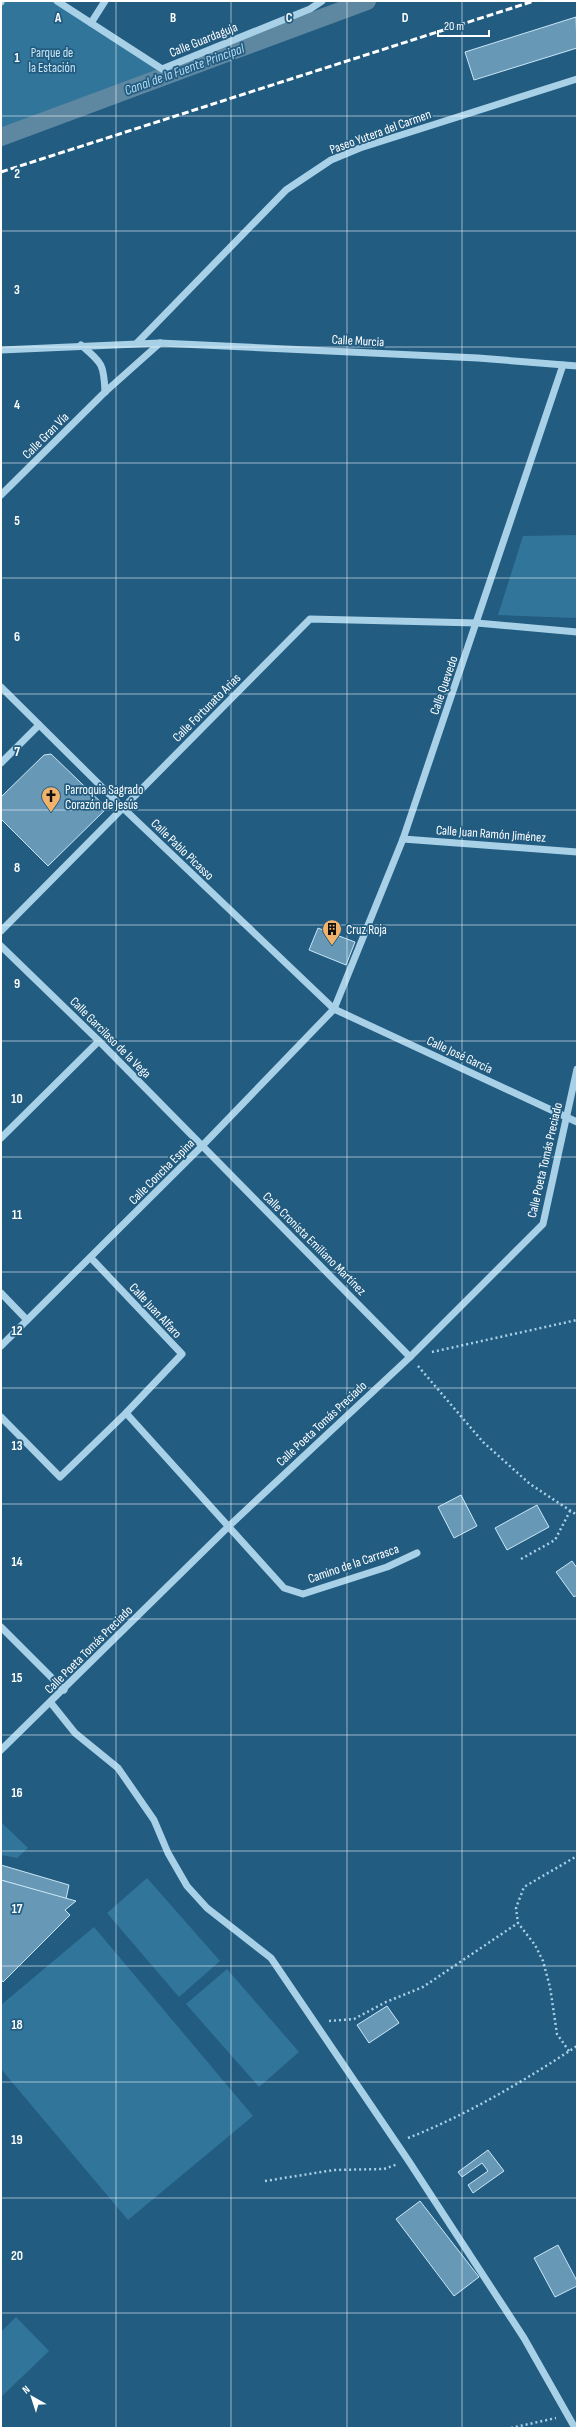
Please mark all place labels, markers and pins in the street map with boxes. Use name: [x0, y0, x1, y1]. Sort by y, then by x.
place label: Parroquia Sagrado Corazón de Jesús: [65, 782, 143, 813]
church icon: Parroquia Sagrado Corazón de Jesús: [40, 785, 62, 813]
building icon: Cruz Roja: [321, 918, 343, 946]
place label: Cruz Roja: [346, 922, 387, 938]

